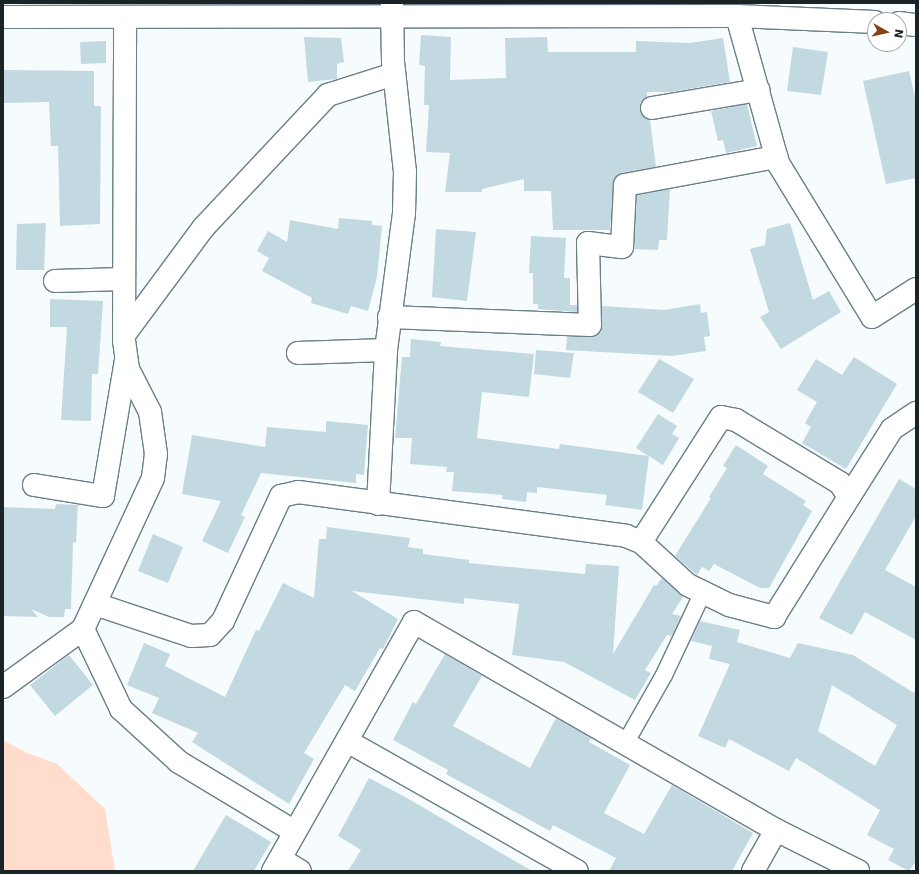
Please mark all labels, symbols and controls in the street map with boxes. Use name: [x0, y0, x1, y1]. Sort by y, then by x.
north arrow: [867, 12, 907, 52]
text: N: [891, 28, 905, 39]

